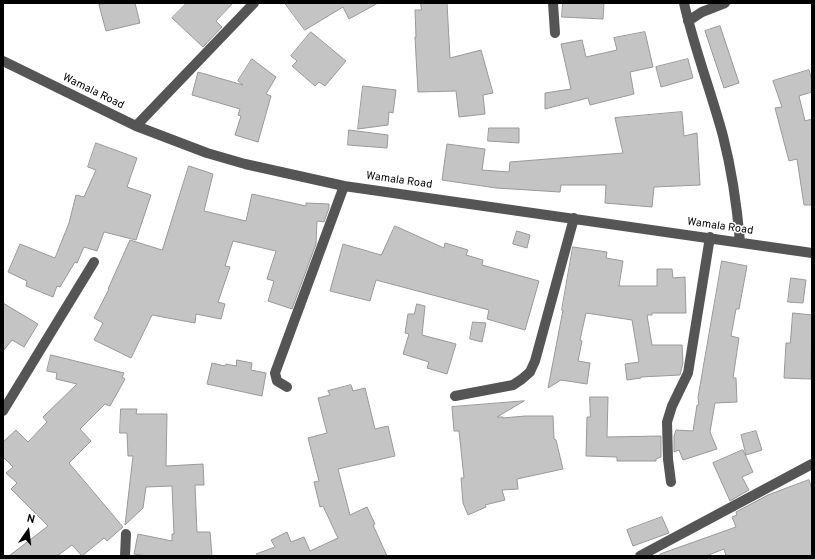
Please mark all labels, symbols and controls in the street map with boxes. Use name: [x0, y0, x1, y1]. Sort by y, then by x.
street label: Wamala Road: [60, 71, 126, 113]
street label: Wamala Road: [365, 170, 433, 192]
street label: Wamala Road: [686, 216, 754, 238]
north arrow: [8, 511, 48, 551]
text: N: [25, 512, 36, 527]

